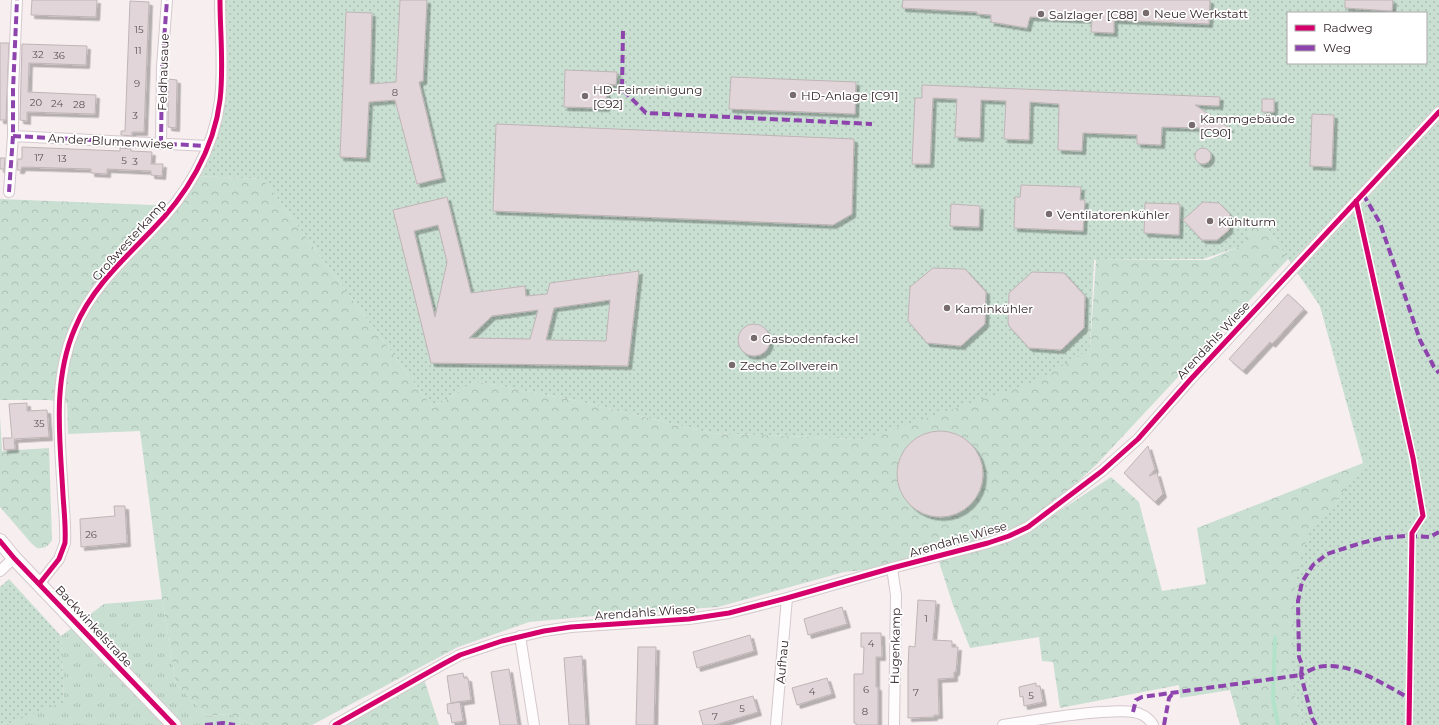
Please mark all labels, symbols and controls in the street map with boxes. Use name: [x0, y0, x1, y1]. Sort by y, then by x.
place label: Neue Werkstatt: [1154, 6, 1248, 21]
place label: Salzlager [C88]: [1049, 7, 1138, 22]
marker: Neue Werkstatt: [1141, 8, 1151, 18]
marker: Salzlager [C88]: [1036, 9, 1046, 19]
legend: [1287, 12, 1427, 64]
text: Radweg: [1323, 20, 1373, 35]
house number: 15: [134, 23, 144, 36]
street label: Feldhausaue: [154, 33, 172, 111]
text: Weg: [1323, 40, 1351, 55]
house number: 11: [134, 44, 142, 57]
house number: 32: [32, 48, 44, 61]
house number: 36: [53, 49, 65, 62]
house number: 9: [134, 77, 140, 90]
place label: HD-Feinreinigung [C92]: [593, 82, 702, 111]
house number: 8: [392, 86, 398, 99]
place label: HD-Anlage [C91]: [801, 88, 898, 103]
marker: HD-Anlage [C91]: [788, 90, 798, 100]
marker: HD-Feinreinigung [C92]: [580, 91, 590, 101]
house number: 20: [30, 96, 43, 109]
house number: 24: [51, 97, 63, 110]
house number: 28: [73, 98, 85, 111]
house number: 3: [132, 109, 138, 122]
place label: Kammgebäude [C90]: [1200, 111, 1295, 140]
marker: Kammgebäude [C90]: [1187, 120, 1197, 130]
street label: An der Blumenwiese: [48, 130, 174, 152]
house number: 17: [34, 151, 44, 164]
house number: 13: [57, 152, 67, 165]
house number: 5: [121, 154, 127, 167]
house number: 3: [132, 155, 138, 168]
street label: Großwesterkamp: [89, 196, 169, 284]
place label: Ventilatorenkühler: [1057, 207, 1169, 222]
marker: Ventilatorenkühler: [1044, 209, 1054, 219]
place label: Kühlturm: [1218, 214, 1276, 229]
marker: Kühlturm: [1205, 216, 1215, 226]
street label: Arendahls Wiese: [1173, 298, 1253, 382]
place label: Kaminkühler: [955, 301, 1033, 316]
marker: Kaminkühler: [942, 303, 952, 313]
place label: Gasbodenfackel: [762, 331, 858, 346]
marker: Gasbodenfackel: [749, 333, 759, 343]
place label: Zeche Zollverein: [740, 358, 838, 373]
marker: Zeche Zollverein: [727, 360, 737, 370]
house number: 35: [33, 417, 45, 430]
street label: Arendahls Wiese: [907, 518, 1009, 560]
house number: 26: [85, 528, 97, 541]
street label: Backwinkelstraße: [52, 582, 136, 670]
street label: Arendahls Wiese: [594, 601, 696, 623]
street label: Hugenkamp: [887, 608, 903, 684]
house number: 1: [924, 612, 928, 625]
house number: 4: [868, 637, 875, 650]
street label: Aufhau: [773, 639, 791, 685]
house number: 6: [863, 683, 869, 696]
house number: 4: [809, 685, 816, 698]
house number: 7: [913, 686, 919, 699]
house number: 5: [1028, 689, 1034, 702]
house number: 5: [739, 702, 745, 715]
house number: 8: [862, 705, 868, 718]
house number: 7: [712, 710, 718, 723]

